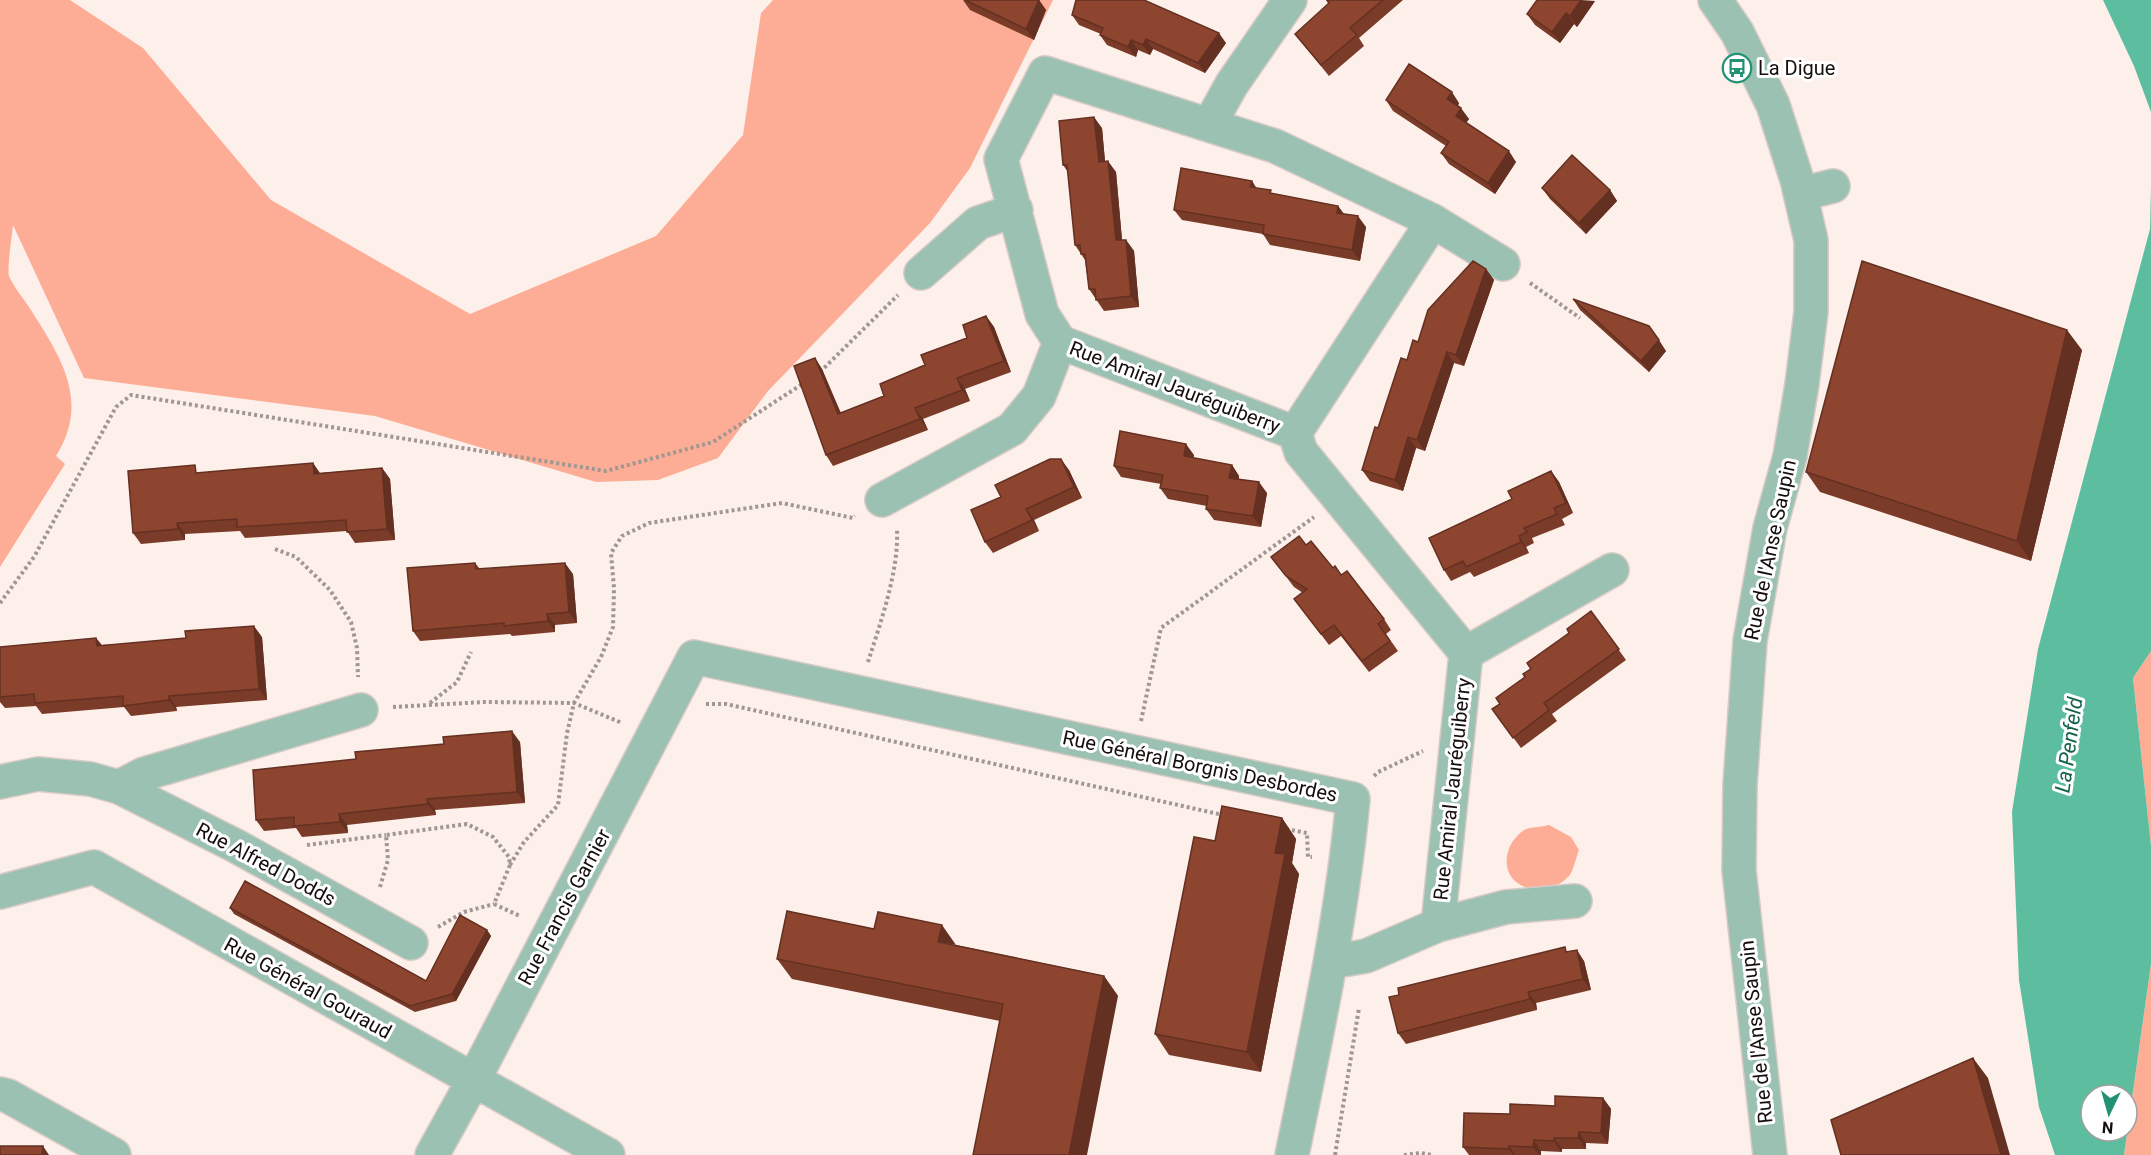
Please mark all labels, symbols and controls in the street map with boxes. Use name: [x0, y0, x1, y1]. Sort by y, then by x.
bus stop icon: La Digue: [1721, 52, 1753, 84]
place label: La Digue: [1758, 56, 1835, 80]
street label: Rue Amiral Jauréguiberry: [1066, 336, 1284, 438]
street label: Rue de l'Anse Saupin: [1739, 458, 1801, 642]
street label: Rue Amiral Jauréguiberry: [1428, 676, 1476, 902]
water label: La Penfeld: [2050, 695, 2088, 794]
street label: Rue Général Borgnis Desbordes: [1060, 725, 1340, 807]
street label: Rue Alfred Dodds: [192, 817, 340, 911]
street label: Rue Francis Garnier: [513, 825, 615, 989]
street label: Rue Général Gouraud: [220, 932, 396, 1044]
street label: Rue de l'Anse Saupin: [1734, 939, 1778, 1125]
north arrow: [2079, 1083, 2139, 1143]
text: N: [2101, 1117, 2114, 1137]

